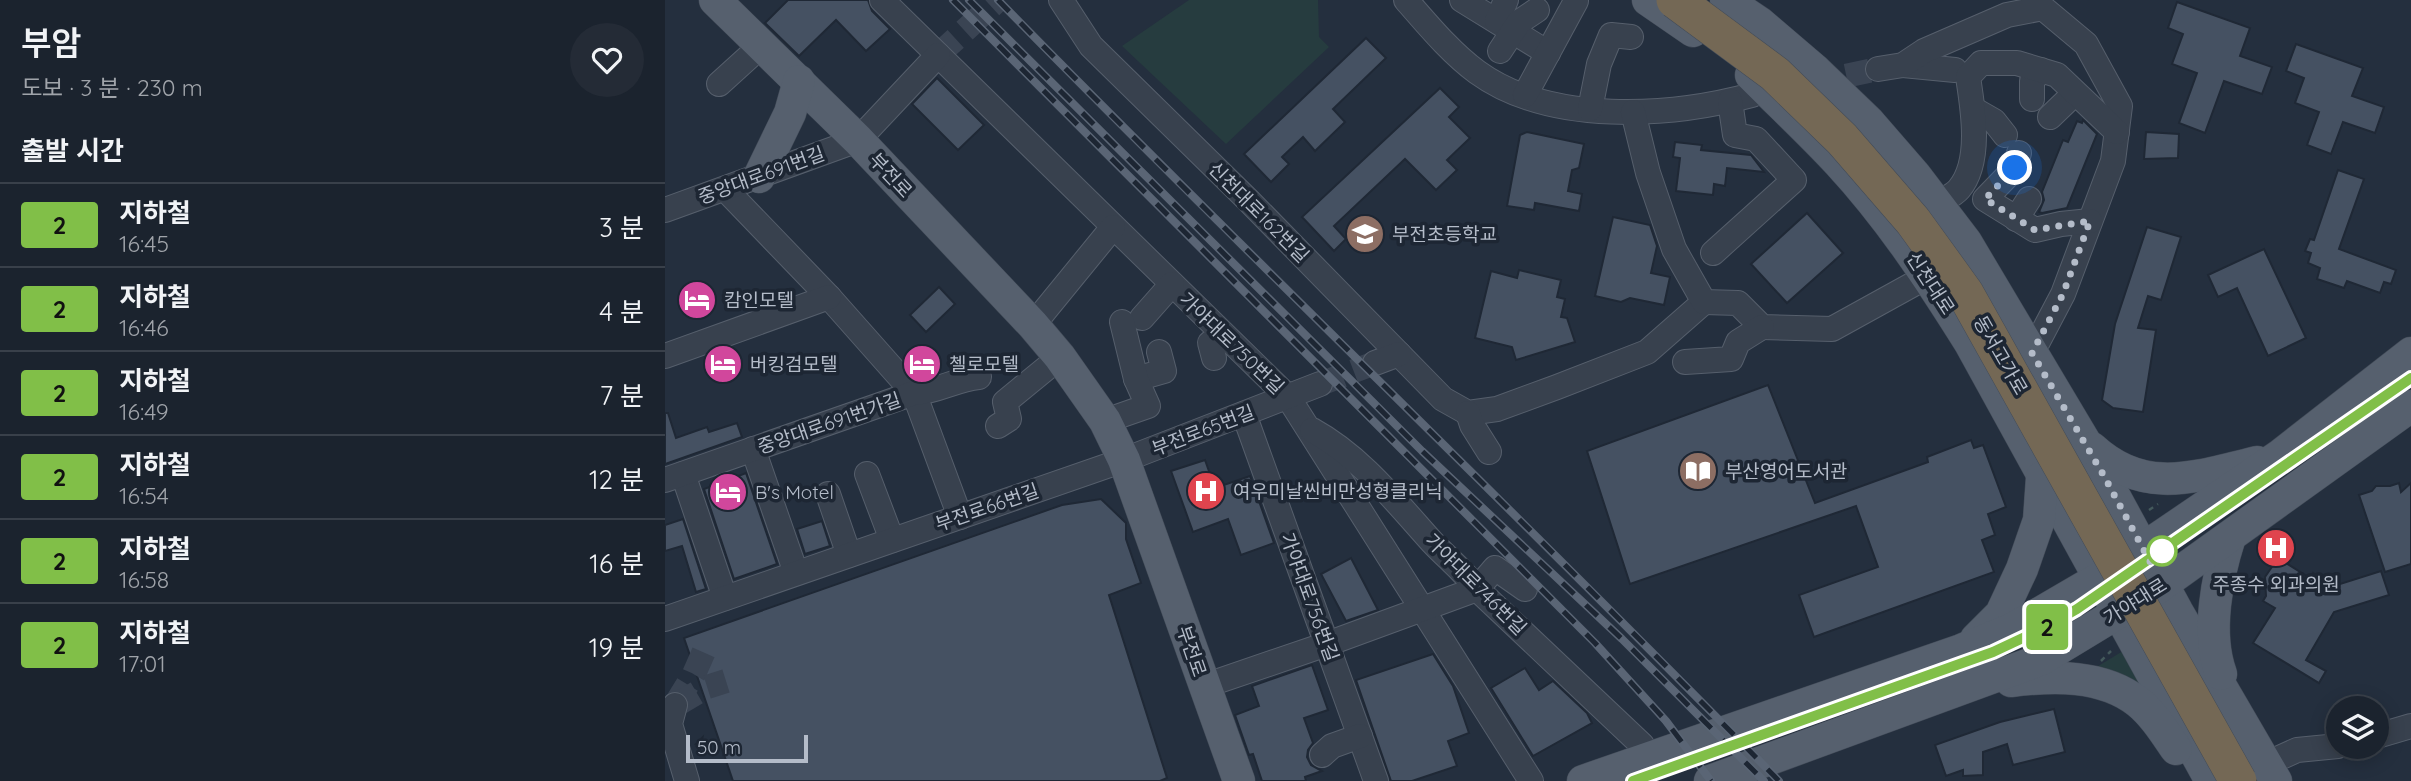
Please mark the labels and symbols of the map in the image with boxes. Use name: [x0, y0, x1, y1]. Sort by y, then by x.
street label: 중앙대로691번길: [694, 141, 828, 209]
street label: 부전로: [864, 148, 918, 202]
your location: [1997, 150, 2032, 185]
street label: 신천대로162번길: [1204, 157, 1314, 267]
school or university icon: 부전초등학교: [1344, 213, 1386, 255]
place label: 부전초등학교: [1392, 222, 1497, 246]
street label: 신천대로: [1902, 247, 1960, 319]
hotel icon: 캄인모텔: [676, 279, 718, 321]
street label: 가야대로750번길: [1175, 287, 1289, 399]
place label: 캄인모텔: [724, 288, 794, 312]
street label: 동서고가로: [1969, 311, 2033, 399]
hotel icon: 버킹검모텔: [702, 343, 744, 385]
hotel icon: 첼로모텔: [901, 343, 943, 385]
place label: 버킹검모텔: [750, 352, 837, 376]
place label: 첼로모텔: [949, 352, 1019, 376]
street label: 중앙대로691번가길: [754, 387, 904, 459]
street label: 부전로65번길: [1148, 399, 1258, 461]
library icon: 부산영어도서관: [1677, 450, 1719, 492]
place label: 부산영어도서관: [1725, 459, 1847, 483]
hospital icon: 여우미날씬비만성형클리닉: [1185, 470, 1227, 512]
hotel icon: B's Motel: [707, 471, 749, 513]
street label: 부전로66번길: [932, 478, 1042, 536]
place label: 여우미날씬비만성형클리닉: [1233, 479, 1443, 503]
place label: B's Motel: [755, 480, 834, 504]
hospital icon: 주종수 외과의원: [2255, 527, 2297, 569]
street label: 가야대로746번길: [1420, 528, 1532, 640]
street label: 가야대로756번길: [1276, 529, 1344, 665]
unlabelled marker: [2147, 536, 2177, 566]
street label: 가야대로: [2099, 572, 2171, 630]
place label: 주종수 외과의원: [2212, 572, 2340, 596]
line badge: 2: [2024, 604, 2070, 650]
street label: 부전로: [1172, 622, 1212, 680]
scale bar: [686, 732, 809, 764]

